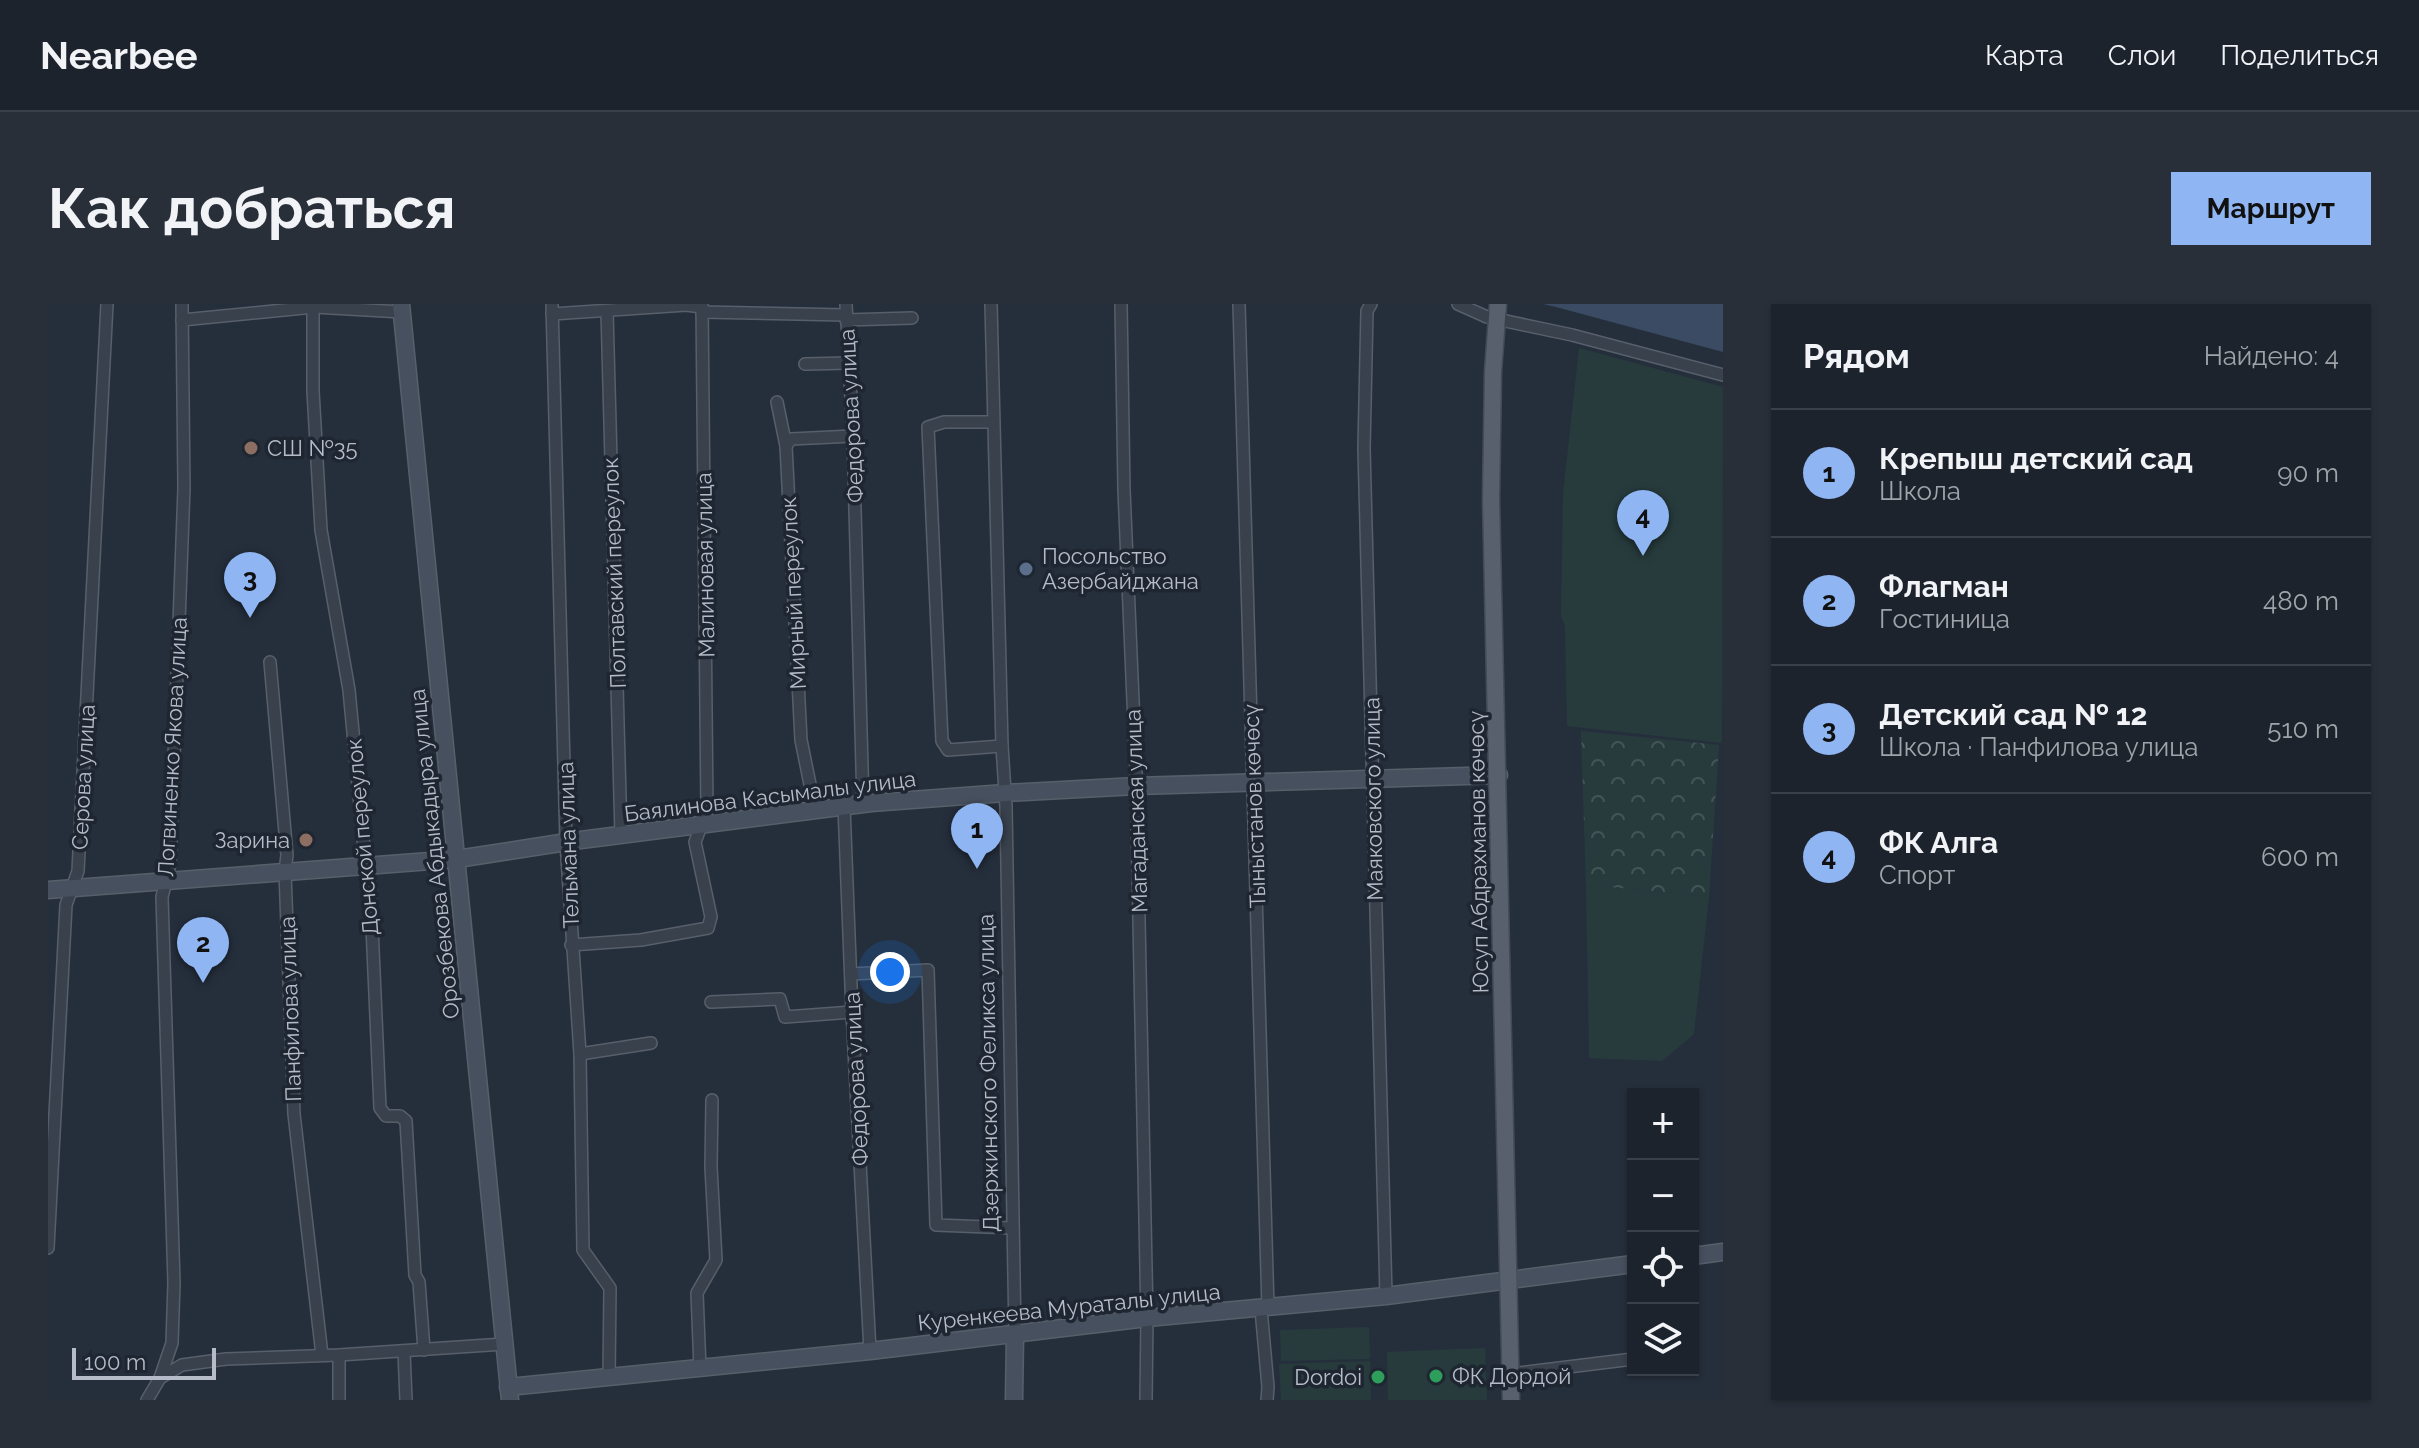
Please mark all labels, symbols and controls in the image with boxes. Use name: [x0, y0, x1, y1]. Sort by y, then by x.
text: Nearbee: [40, 33, 198, 78]
text: Карта: [1985, 39, 2064, 72]
text: Слои: [2108, 39, 2176, 72]
text: Поделиться: [2220, 39, 2379, 72]
button: Маршрут: [2171, 172, 2371, 245]
text: Как добраться: [48, 175, 455, 241]
street label: Федорова улица: [833, 328, 869, 504]
text: Рядом: [1803, 336, 1910, 376]
text: Найдено: 4: [2204, 341, 2339, 371]
place label: СШ №35: [267, 435, 357, 461]
marker: СШ №35: [242, 439, 260, 457]
text: Крепыш детский сад: [1879, 441, 2193, 476]
street label: Полтавский переулок: [597, 457, 631, 689]
text: 1: [1823, 458, 1835, 488]
text: 90 m: [2277, 458, 2339, 488]
street label: Малиновая улица: [690, 472, 720, 658]
text: Школа: [1879, 476, 1961, 506]
pin: 4: [1617, 490, 1669, 556]
street label: Мирный переулок: [775, 496, 811, 690]
place label: Посольство Азербайджана: [1042, 543, 1199, 594]
pin: 3: [224, 552, 276, 618]
marker: Посольство Азербайджана: [1017, 560, 1035, 578]
text: Флагман: [1879, 569, 2009, 604]
text: 2: [1822, 586, 1836, 616]
text: 480 m: [2263, 586, 2339, 616]
text: Гостиница: [1879, 604, 2010, 634]
street label: Логвиненко Якова улица: [152, 617, 192, 877]
street label: Орозбекова Абдыкадыра улица: [404, 688, 464, 1020]
street label: Маяковского улица: [1358, 697, 1388, 901]
text: Детский сад № 12: [1879, 697, 2147, 732]
street label: Тыныстанов көчөсү: [1237, 703, 1271, 908]
street label: Серова улица: [66, 704, 100, 850]
street label: Магаданская улица: [1119, 709, 1153, 913]
street label: Юсуп Абдрахманов көчөсү: [1463, 710, 1493, 994]
text: 3: [1822, 714, 1836, 744]
text: 510 m: [2267, 714, 2339, 744]
text: Школа · Панфилова улица: [1879, 732, 2198, 762]
street label: Донской переулок: [340, 737, 384, 937]
street label: Тельмана улица: [552, 761, 584, 929]
street label: Баялинова Касымалы улица: [623, 765, 917, 827]
pin: 1: [951, 803, 1003, 869]
text: ФК Алга: [1879, 825, 1998, 860]
place label: Зарина: [215, 827, 290, 853]
marker: Зарина: [297, 831, 315, 849]
text: 4: [1822, 842, 1836, 872]
text: 600 m: [2261, 842, 2339, 872]
text: Спорт: [1879, 860, 1956, 890]
street label: Дзержинского Феликса улица: [972, 914, 1004, 1232]
street label: Панфилова улица: [274, 916, 306, 1102]
pin: 2: [177, 917, 229, 983]
your location: [870, 952, 910, 992]
street label: Федорова улица: [838, 991, 874, 1167]
map controls: [1627, 1088, 1699, 1376]
button: +: [1627, 1088, 1699, 1160]
button: −: [1627, 1160, 1699, 1232]
button: locate: [1627, 1232, 1699, 1304]
street label: Куренкеева Мураталы улица: [916, 1278, 1222, 1336]
button: layers: [1627, 1304, 1699, 1376]
scale bar: [72, 1344, 216, 1380]
text: 100 m: [84, 1349, 146, 1375]
place label: ФК Дордой: [1452, 1363, 1571, 1389]
place label: Dordoi: [1294, 1364, 1362, 1390]
marker: ФК Дордой: [1427, 1367, 1445, 1385]
marker: Dordoi: [1369, 1368, 1387, 1386]

